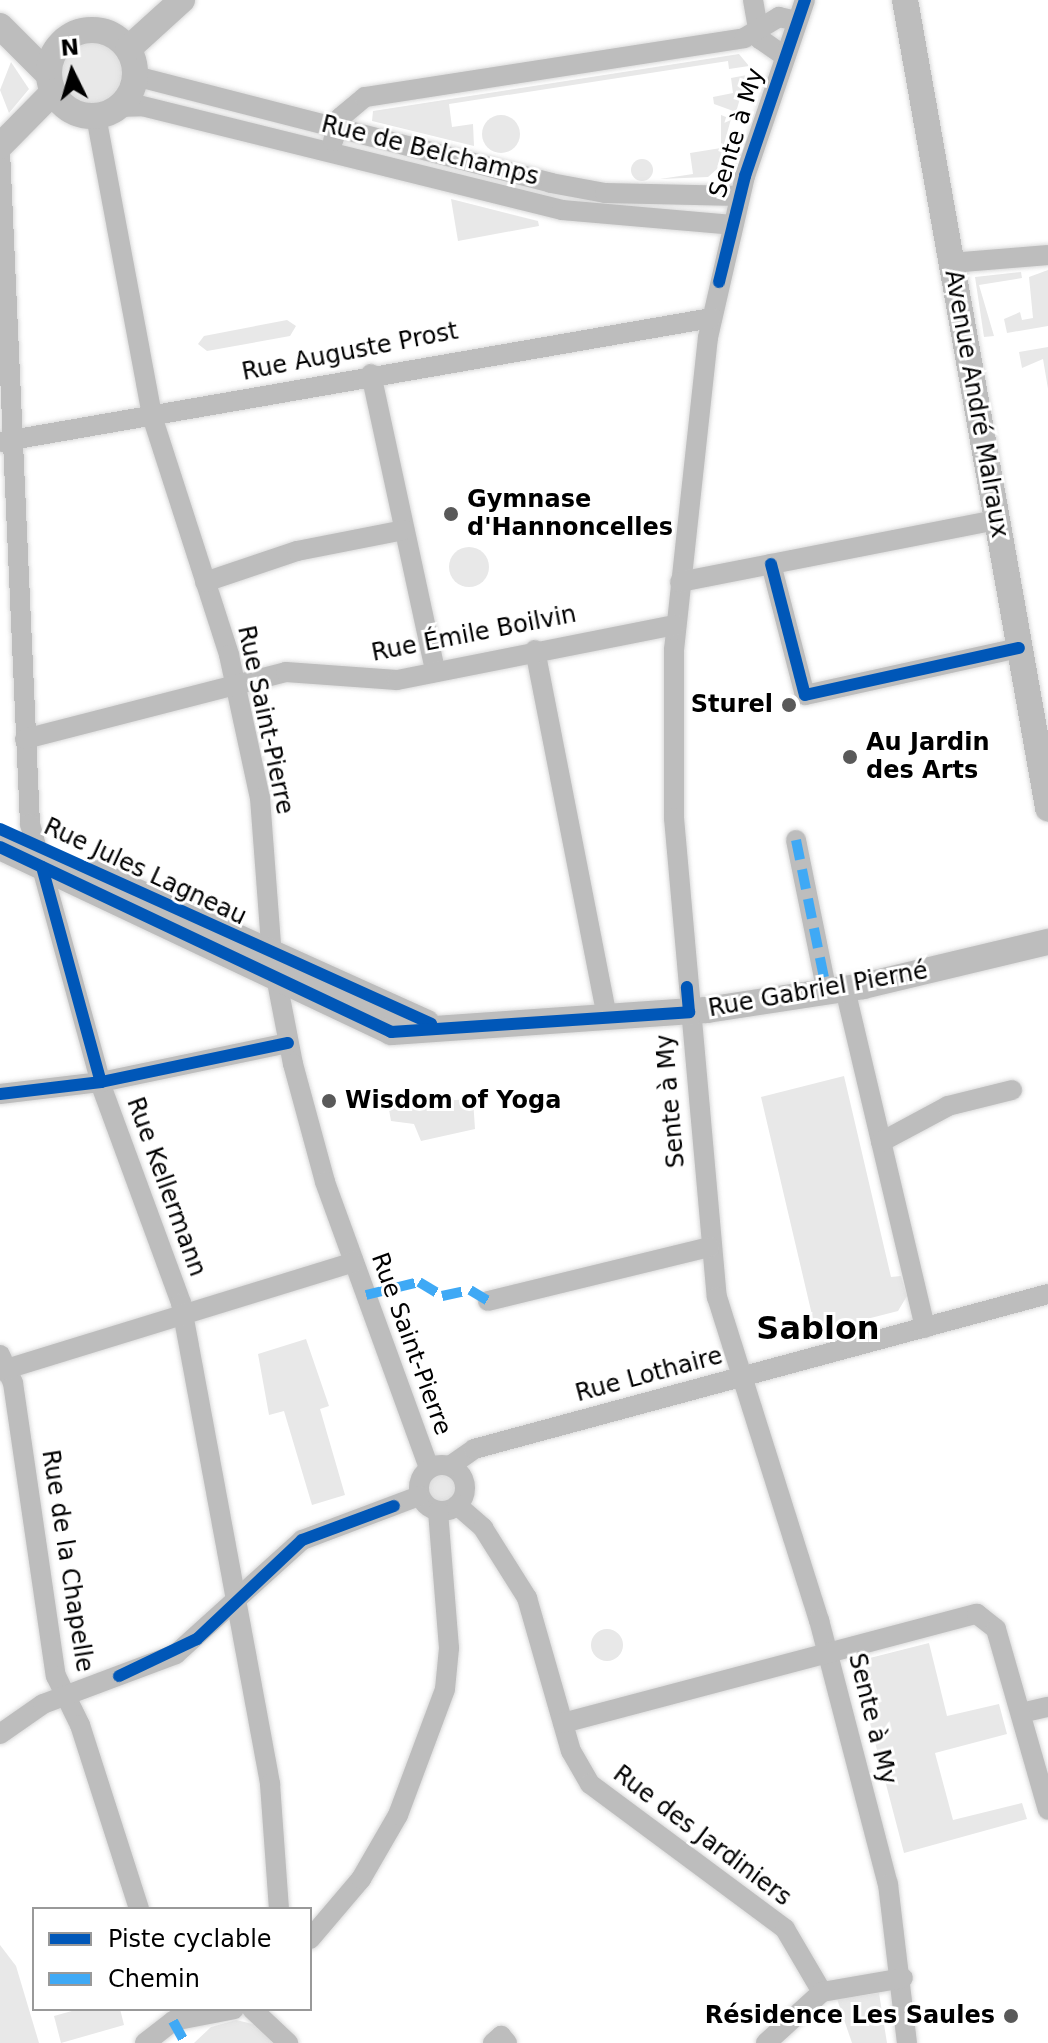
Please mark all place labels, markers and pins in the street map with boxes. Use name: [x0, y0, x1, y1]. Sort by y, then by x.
place label: Gymnase d'Hannoncelles: [467, 486, 673, 542]
marker: Gymnase d'Hannoncelles: [442, 505, 460, 523]
place label: Sturel: [691, 691, 773, 719]
marker: Sturel: [780, 696, 798, 714]
place label: Au Jardin des Arts: [866, 729, 989, 785]
marker: Au Jardin des Arts: [841, 748, 859, 766]
place label: Wisdom of Yoga: [345, 1087, 561, 1115]
marker: Wisdom of Yoga: [320, 1092, 338, 1110]
place label: Résidence Les Saules: [705, 2002, 995, 2030]
marker: Résidence Les Saules: [1002, 2007, 1020, 2025]

